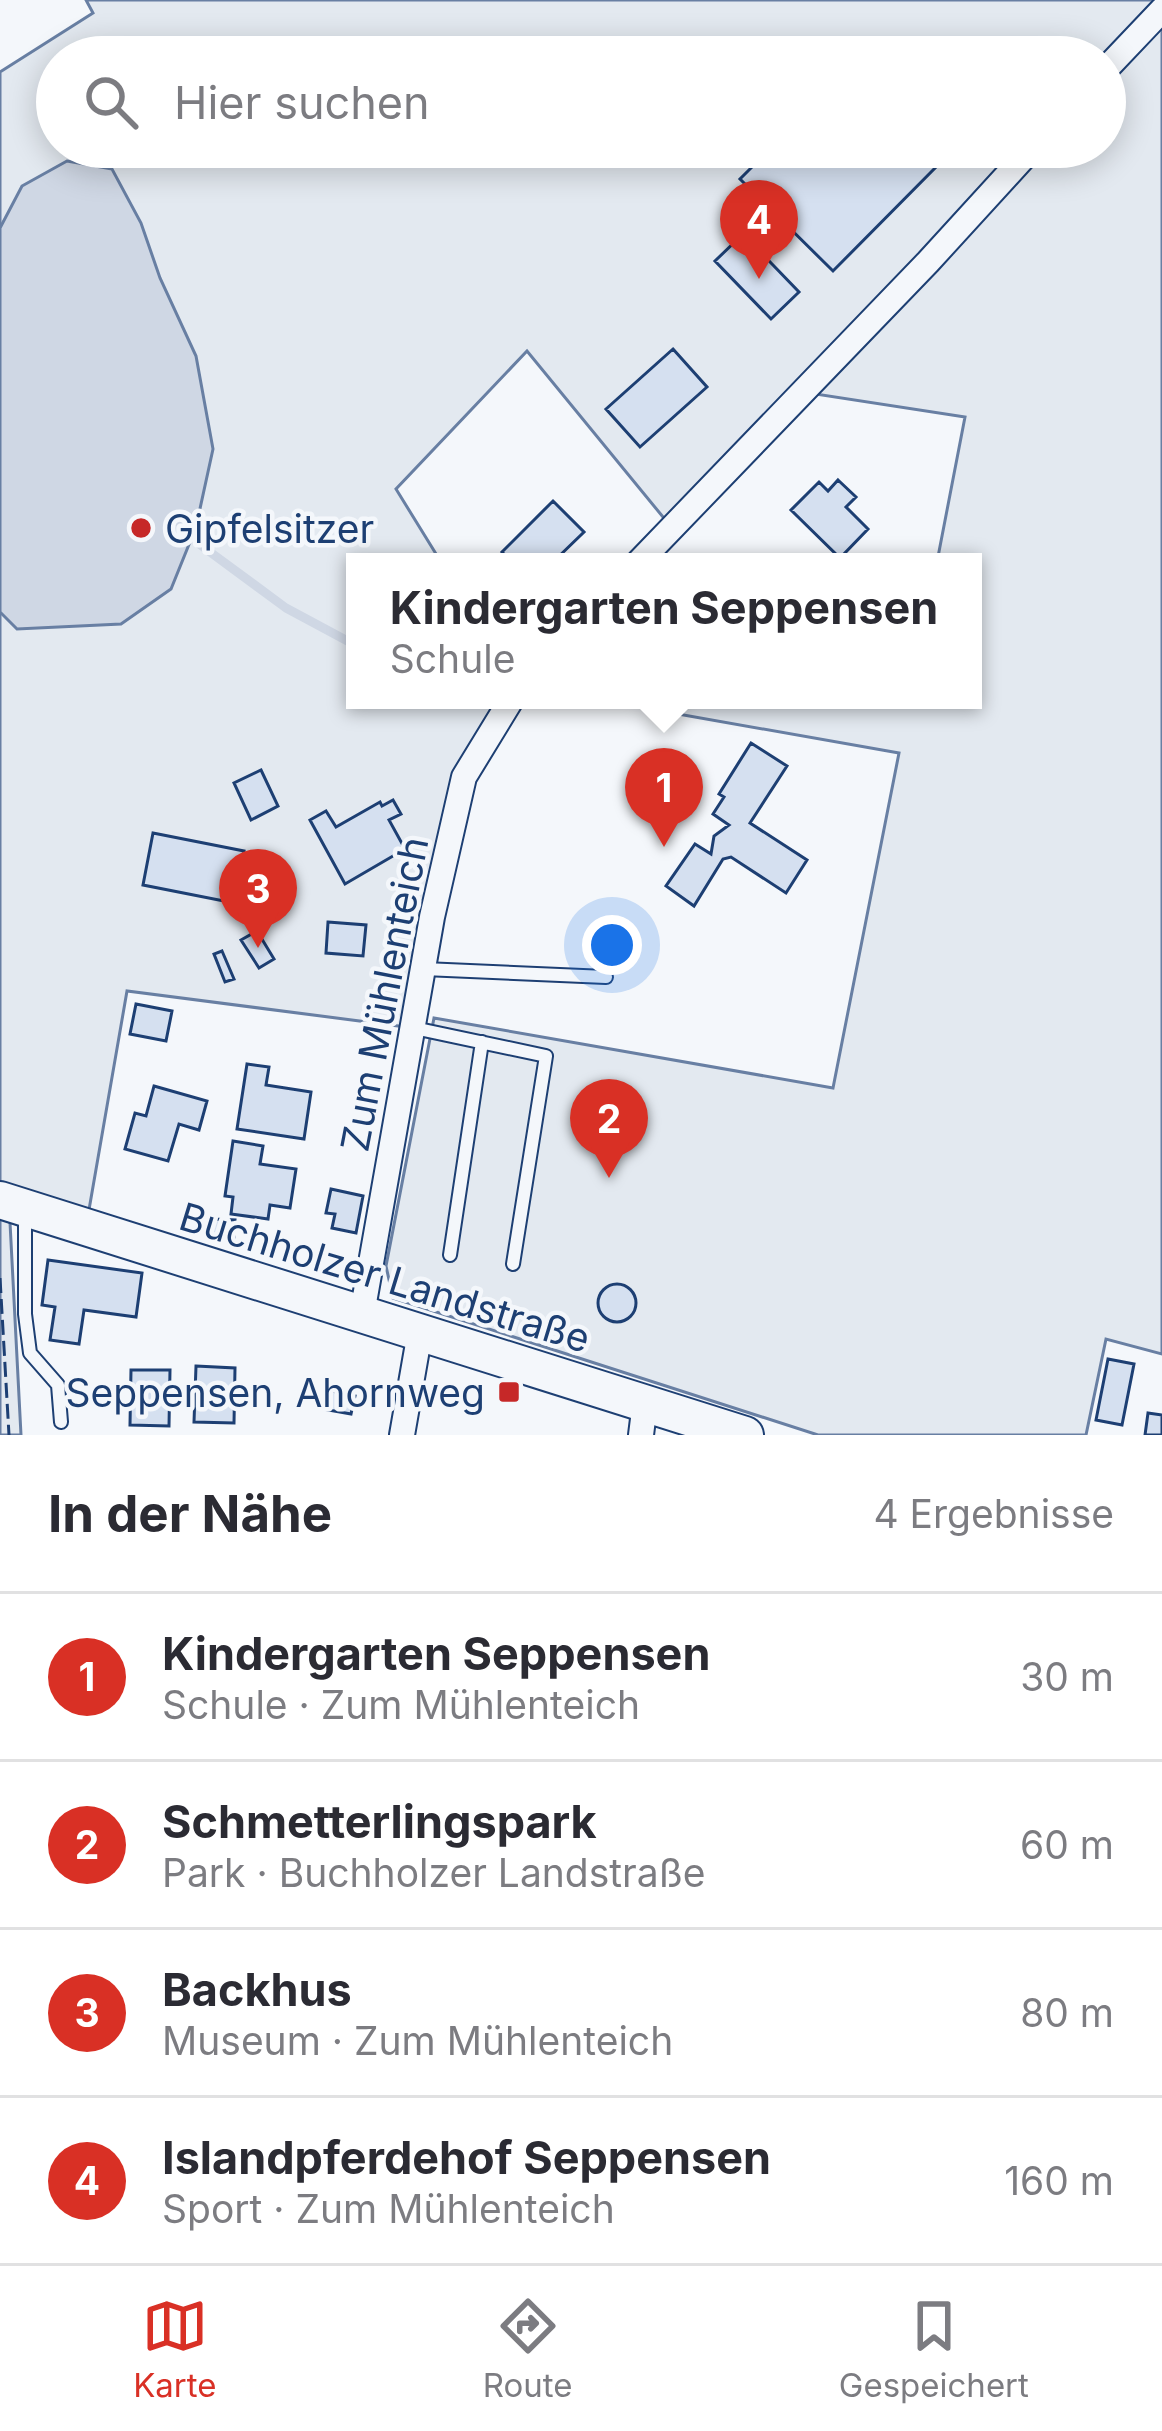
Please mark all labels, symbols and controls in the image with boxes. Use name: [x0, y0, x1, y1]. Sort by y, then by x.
search box: [36, 36, 1126, 168]
icon: search: [78, 69, 144, 135]
text: Hier suchen: [174, 75, 430, 130]
pin: 4: [720, 180, 798, 279]
place label: Gipfelsitzer: [165, 505, 374, 552]
marker: Gipfelsitzer: [128, 515, 154, 541]
popup: [346, 553, 982, 709]
text: Kindergarten Seppensen: [390, 580, 938, 635]
text: Schule: [390, 635, 515, 682]
pin: 1: [625, 748, 703, 847]
street label: Zum Mühlenteich: [330, 833, 438, 1155]
pin: 3: [219, 849, 297, 948]
your location: [582, 915, 642, 975]
pin: 2: [570, 1079, 648, 1178]
street label: Buchholzer Landstraße: [174, 1192, 596, 1362]
place label: Seppensen, Ahornweg: [66, 1369, 485, 1416]
marker: Seppensen, Ahornweg: [496, 1379, 522, 1405]
text: In der Nähe: [48, 1483, 332, 1544]
text: 4 Ergebnisse: [873, 1490, 1114, 1537]
text: Kindergarten Seppensen: [162, 1626, 710, 1681]
text: 1: [79, 1653, 95, 1700]
text: 30 m: [1020, 1653, 1114, 1700]
text: Schule · Zum Mühlenteich: [162, 1681, 640, 1728]
text: Schmetterlingspark: [162, 1794, 597, 1849]
text: 2: [75, 1821, 99, 1868]
text: 60 m: [1020, 1821, 1114, 1868]
text: Park · Buchholzer Landstraße: [162, 1849, 705, 1896]
text: Backhus: [162, 1962, 352, 2017]
text: 3: [74, 1989, 100, 2036]
text: 80 m: [1020, 1989, 1114, 2036]
text: Museum · Zum Mühlenteich: [162, 2017, 673, 2064]
text: Islandpferdehof Seppensen: [162, 2130, 771, 2185]
text: 4: [74, 2157, 100, 2204]
text: 160 m: [1004, 2157, 1114, 2204]
text: Sport · Zum Mühlenteich: [162, 2185, 615, 2232]
tab: Karte: [133, 2293, 216, 2405]
tab: Route: [483, 2293, 573, 2405]
tab: Gespeichert: [839, 2293, 1029, 2405]

